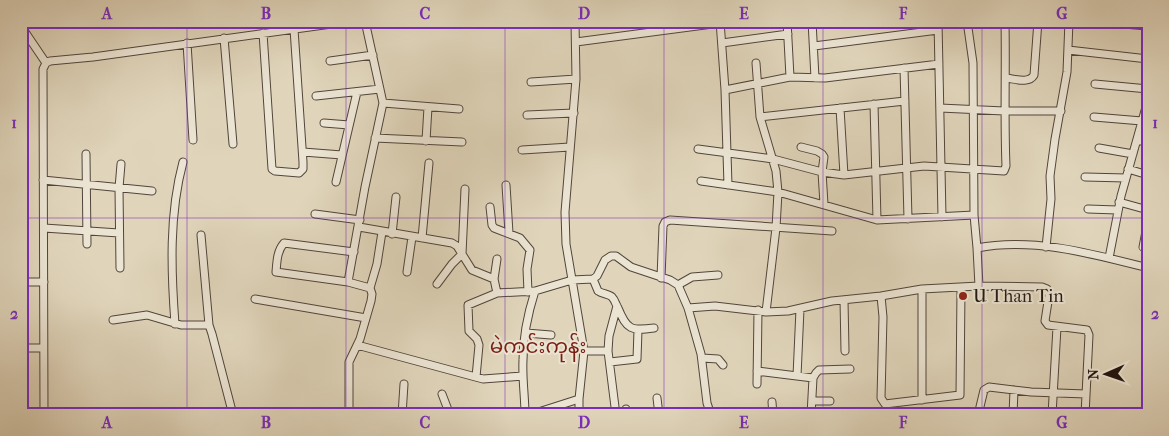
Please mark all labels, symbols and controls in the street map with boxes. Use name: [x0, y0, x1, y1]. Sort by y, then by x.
text: A: [101, 4, 113, 23]
text: B: [261, 4, 271, 23]
text: C: [420, 4, 431, 23]
text: D: [578, 4, 590, 23]
text: E: [739, 4, 749, 23]
text: F: [898, 4, 908, 23]
text: G: [1056, 4, 1068, 23]
text: 1: [11, 113, 17, 132]
text: 1: [1152, 113, 1158, 132]
place label: U Than Tin: [973, 286, 1064, 307]
marker: U Than Tin: [957, 290, 969, 302]
text: 2: [10, 304, 18, 323]
text: 2: [1151, 304, 1159, 323]
district label: မဲကင်းကုန်း: [490, 332, 586, 363]
north arrow: [1082, 348, 1132, 398]
text: N: [1085, 368, 1102, 380]
text: A: [101, 413, 113, 432]
text: B: [261, 413, 271, 432]
text: C: [420, 413, 431, 432]
text: D: [578, 413, 590, 432]
text: E: [739, 413, 749, 432]
text: F: [898, 413, 908, 432]
text: G: [1056, 413, 1068, 432]

